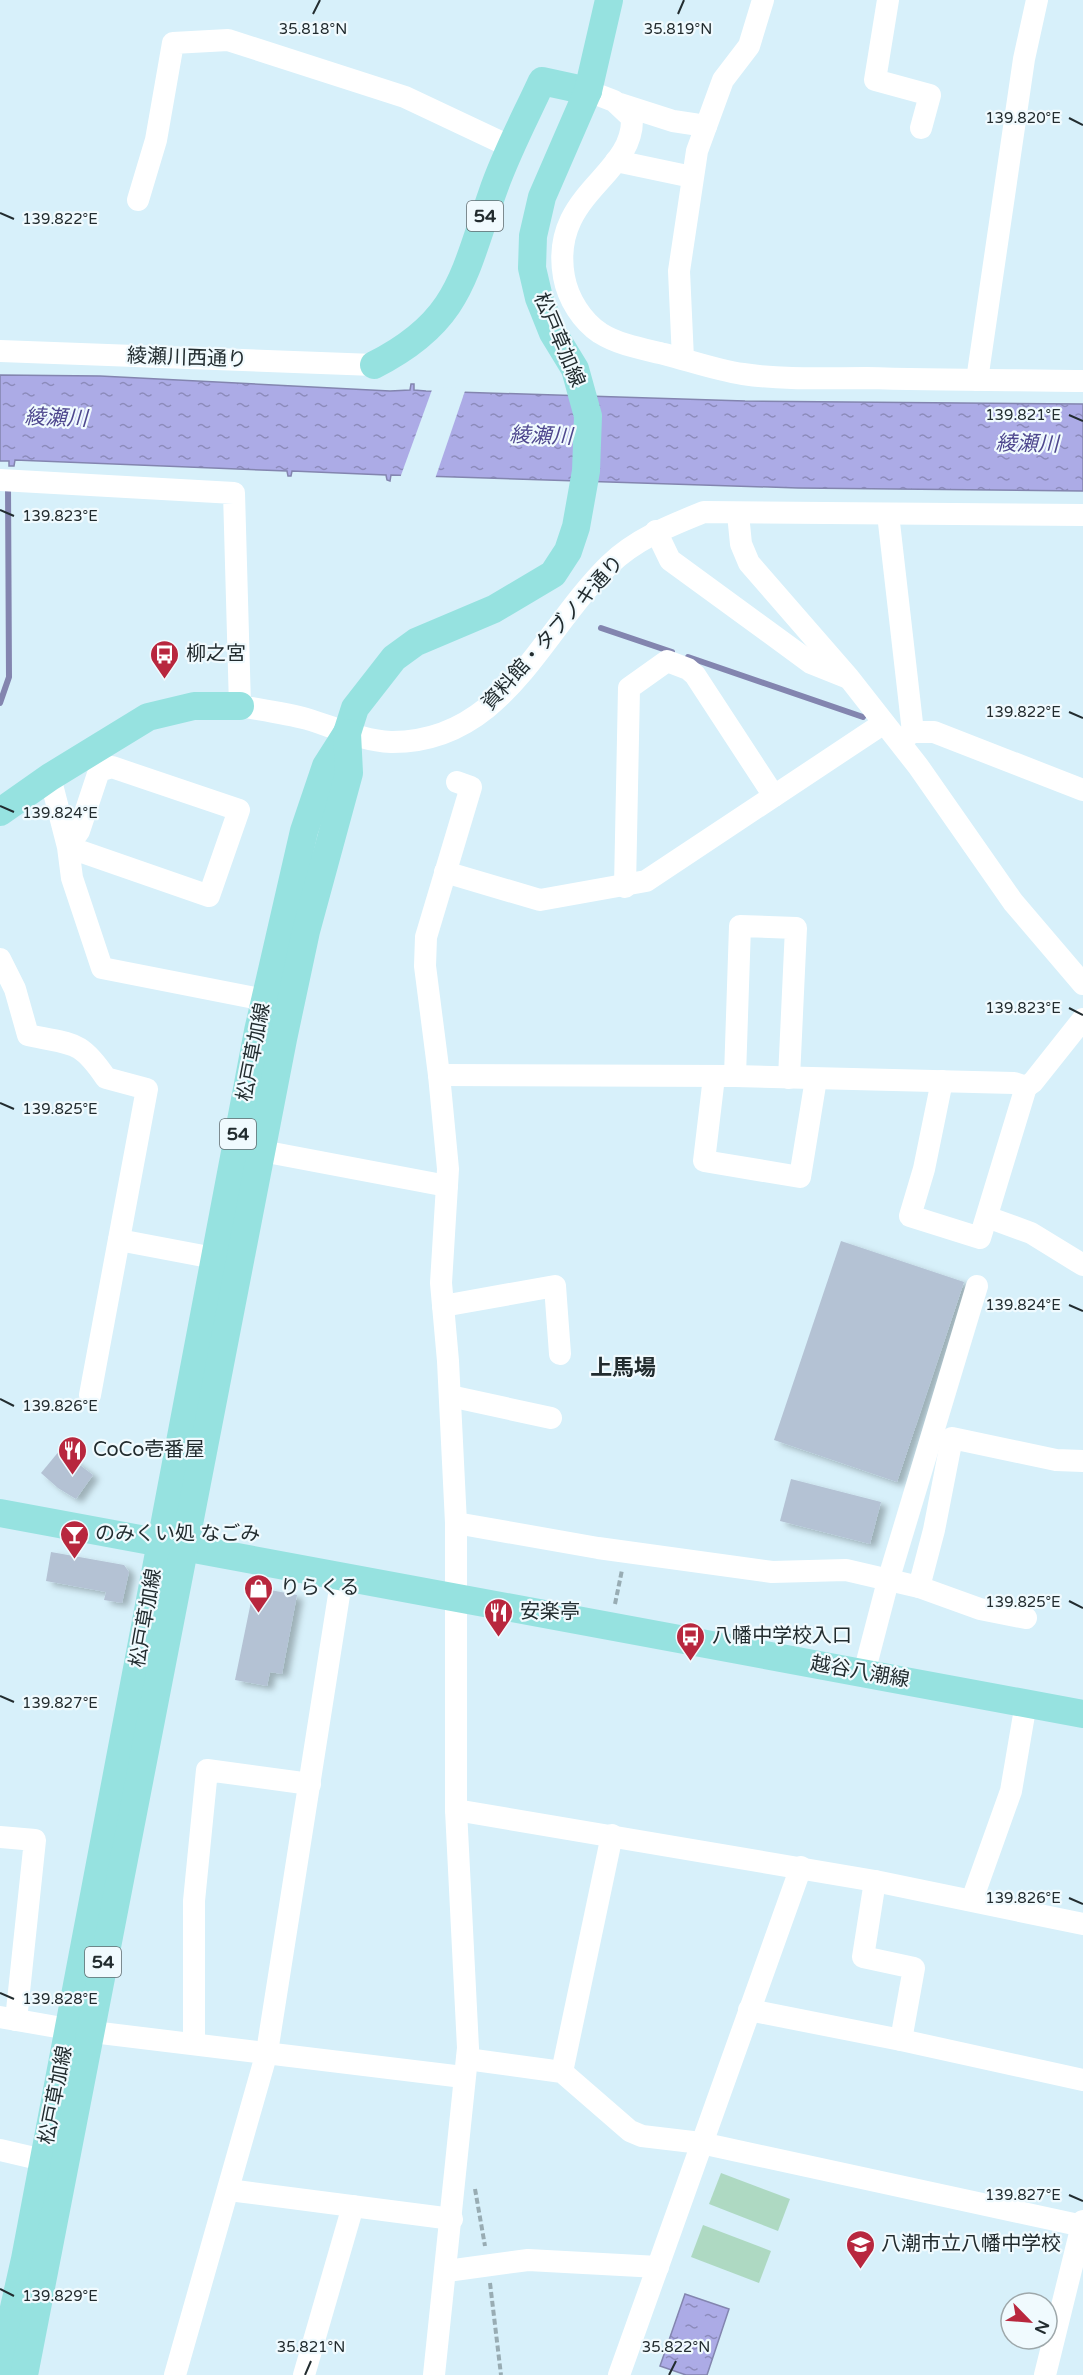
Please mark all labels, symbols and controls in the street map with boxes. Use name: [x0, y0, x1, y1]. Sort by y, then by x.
text: 35.818°N: [279, 20, 347, 38]
text: 35.819°N: [644, 20, 712, 38]
text: 139.820°E: [985, 109, 1061, 127]
road number: 54: [467, 201, 503, 231]
text: 139.822°E: [22, 210, 98, 228]
street label: 松戸草加線: [528, 289, 590, 391]
street label: 綾瀬川西通り: [127, 344, 247, 372]
water label: 綾瀬川: [24, 404, 90, 432]
text: 139.821°E: [985, 406, 1061, 424]
water label: 綾瀬川: [509, 422, 575, 450]
water label: 綾瀬川: [995, 431, 1061, 457]
text: 139.823°E: [22, 507, 98, 525]
street label: 資料館・タブノキ通り: [477, 551, 629, 715]
bus stop icon: 柳之宮: [149, 638, 181, 680]
place label: 柳之宮: [186, 642, 246, 666]
text: 139.822°E: [985, 703, 1061, 721]
text: 139.824°E: [22, 804, 98, 822]
text: 139.823°E: [985, 999, 1061, 1017]
street label: 松戸草加線: [233, 1001, 275, 1103]
text: 139.825°E: [22, 1100, 98, 1118]
road number: 54: [220, 1119, 256, 1149]
text: 139.824°E: [985, 1296, 1061, 1314]
district label: 上馬場: [590, 1355, 656, 1381]
text: 139.826°E: [22, 1397, 98, 1415]
restaurant icon: CoCo壱番屋: [56, 1434, 88, 1476]
place label: CoCo壱番屋: [93, 1438, 204, 1462]
bar icon: のみくい処 なごみ: [58, 1518, 90, 1560]
place label: のみくい処 なごみ: [95, 1522, 260, 1546]
street label: 松戸草加線: [125, 1567, 167, 1669]
shop icon: りらくる: [243, 1572, 275, 1614]
place label: りらくる: [280, 1576, 360, 1600]
text: 139.825°E: [985, 1593, 1061, 1611]
restaurant icon: 安楽亭: [483, 1596, 515, 1638]
place label: 安楽亭: [520, 1600, 580, 1624]
bus stop icon: 八幡中学校入口: [675, 1620, 707, 1662]
place label: 八幡中学校入口: [712, 1624, 852, 1648]
street label: 越谷八潮線: [809, 1651, 911, 1693]
text: 139.827°E: [22, 1694, 98, 1712]
text: 139.826°E: [985, 1889, 1061, 1907]
road number: 54: [85, 1947, 121, 1977]
text: 139.828°E: [22, 1990, 98, 2008]
street label: 松戸草加線: [35, 2044, 77, 2146]
text: 139.827°E: [985, 2186, 1061, 2204]
school or university icon: 八潮市立八幡中学校: [844, 2228, 876, 2270]
place label: 八潮市立八幡中学校: [881, 2232, 1061, 2256]
text: 139.829°E: [22, 2287, 98, 2305]
north arrow: [999, 2291, 1059, 2351]
text: N: [1030, 2317, 1053, 2337]
text: 35.821°N: [277, 2338, 345, 2356]
text: 35.822°N: [642, 2338, 710, 2356]

